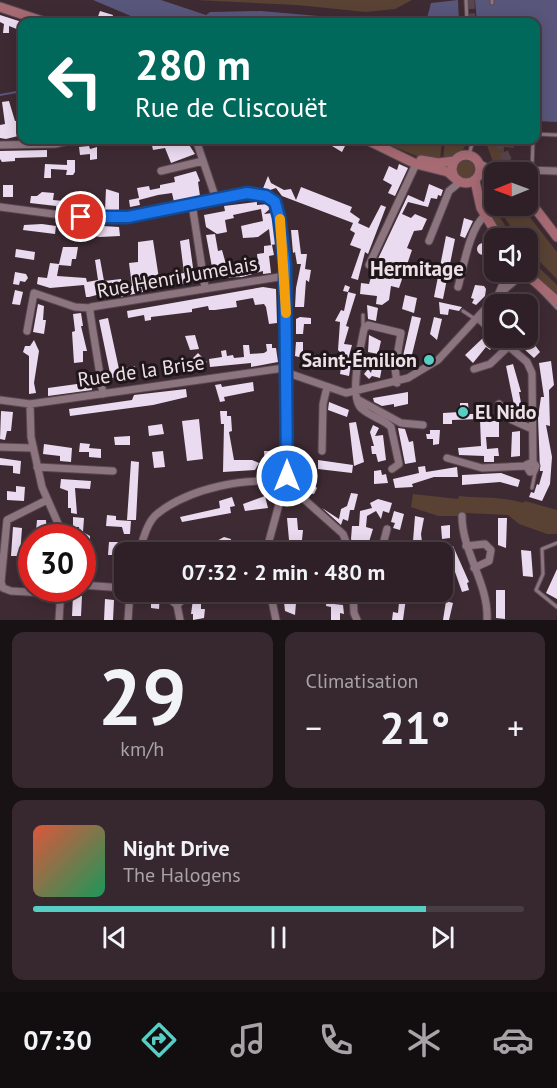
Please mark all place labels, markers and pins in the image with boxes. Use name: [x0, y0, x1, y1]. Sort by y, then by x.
pin: [55, 191, 106, 242]
place label: Saint-Émilion: [302, 347, 417, 373]
marker: Saint-Émilion: [422, 353, 436, 367]
place label: El Nido: [475, 399, 537, 425]
marker: El Nido: [456, 405, 470, 419]

